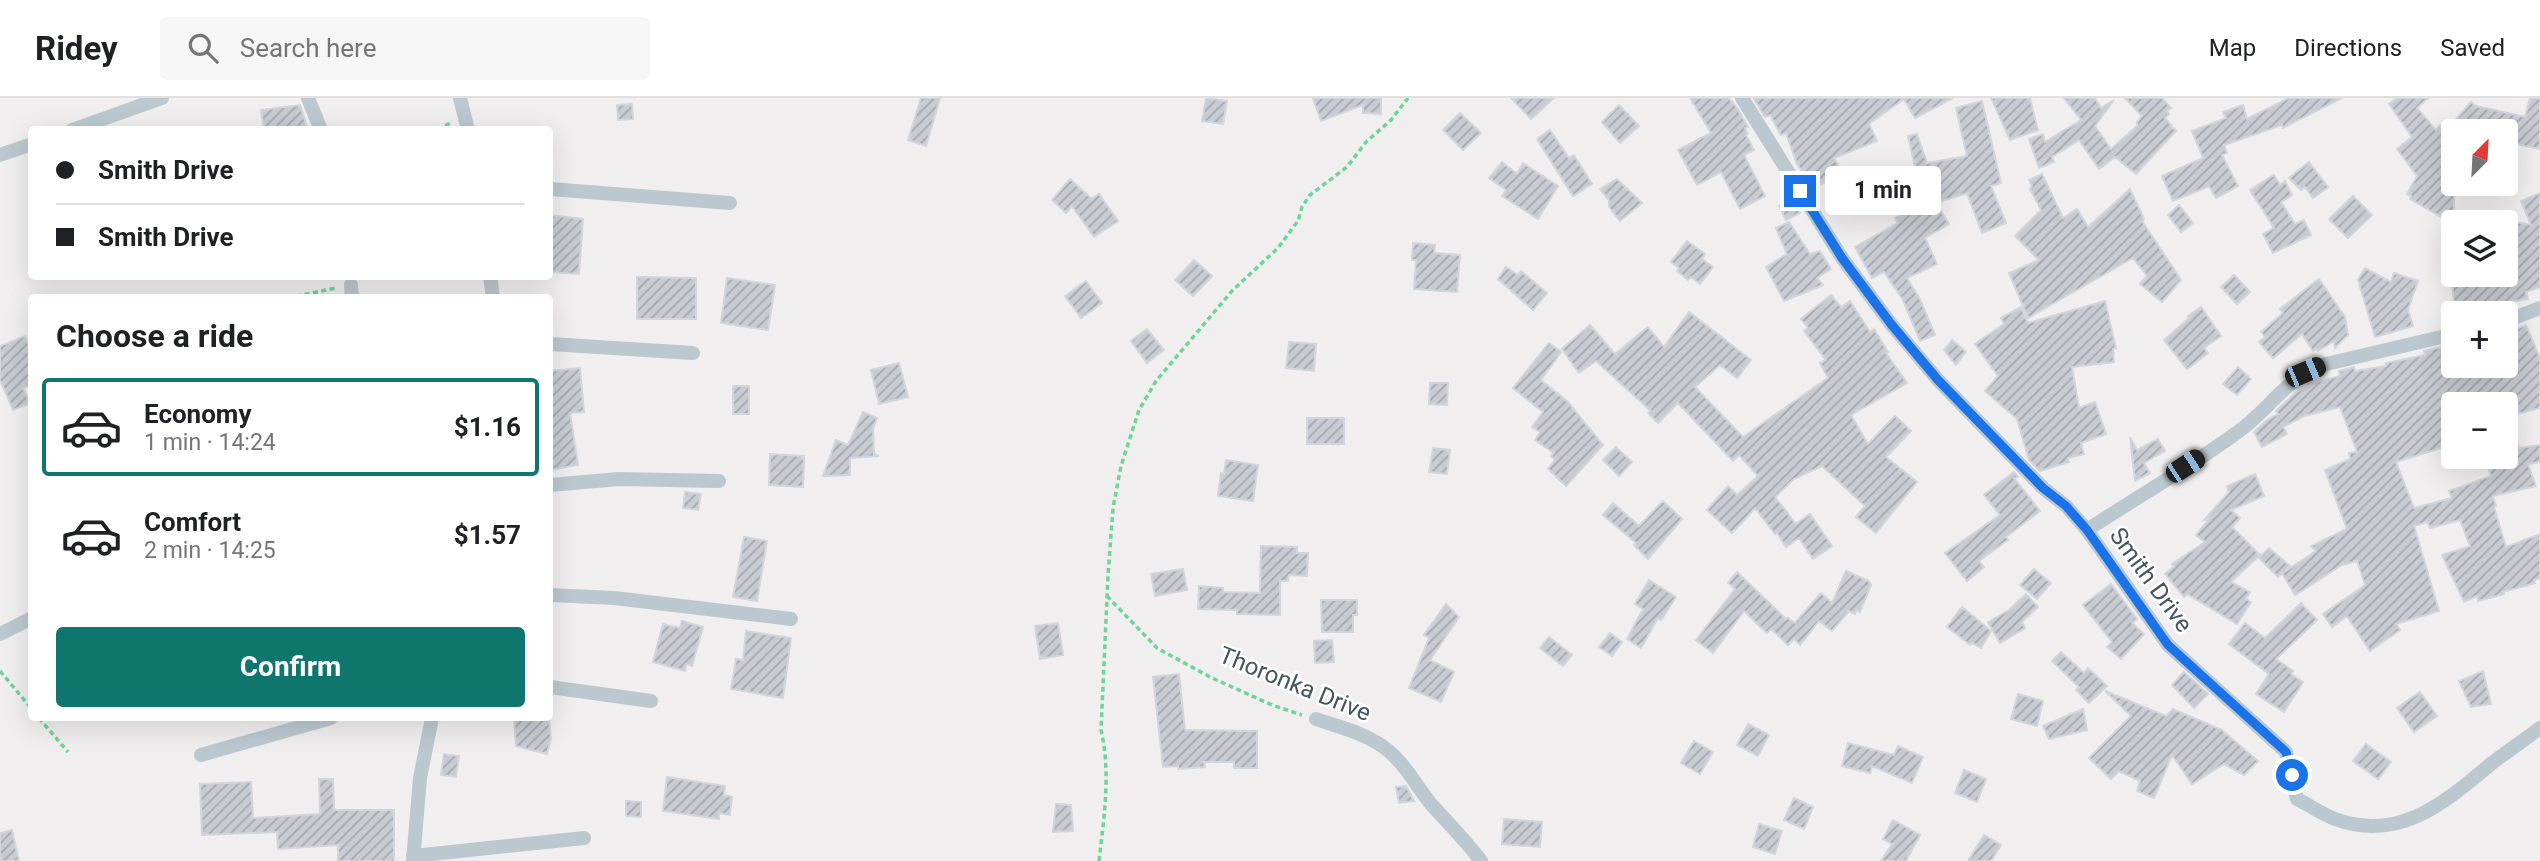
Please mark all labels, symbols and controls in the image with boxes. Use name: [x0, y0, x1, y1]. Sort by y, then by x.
search box: [160, 17, 650, 80]
text: Ridey: [35, 29, 118, 68]
icon: search: [184, 29, 222, 67]
text: Search here: [240, 33, 376, 63]
text: Map: [2209, 34, 2256, 62]
text: Directions: [2294, 34, 2402, 62]
text: Saved: [2440, 34, 2505, 62]
north arrow: [2441, 119, 2518, 196]
map controls: [2441, 119, 2518, 469]
text: Smith Drive: [98, 155, 234, 185]
callout: 1 min: [1825, 166, 1940, 216]
route end: [1784, 175, 1816, 207]
text: 1 min: [1854, 177, 1912, 204]
button: layers: [2441, 210, 2518, 287]
text: Smith Drive: [98, 222, 234, 252]
button: +: [2441, 301, 2518, 378]
text: Choose a ride: [56, 317, 253, 355]
car: [2282, 354, 2329, 390]
button: −: [2441, 392, 2518, 469]
icon: car: [60, 396, 123, 459]
text: Economy: [144, 399, 251, 429]
text: $1.16: [454, 412, 521, 442]
text: 1 min · 14:24: [144, 429, 276, 456]
car: [2162, 446, 2209, 486]
icon: car: [60, 504, 123, 567]
text: Comfort: [144, 507, 241, 537]
text: $1.57: [454, 520, 521, 550]
street label: Smith Drive: [2104, 522, 2198, 638]
text: 2 min · 14:25: [144, 537, 276, 564]
button: Confirm: [56, 627, 525, 707]
street label: Thoronka Drive: [1215, 641, 1375, 727]
route start: [2276, 759, 2308, 791]

